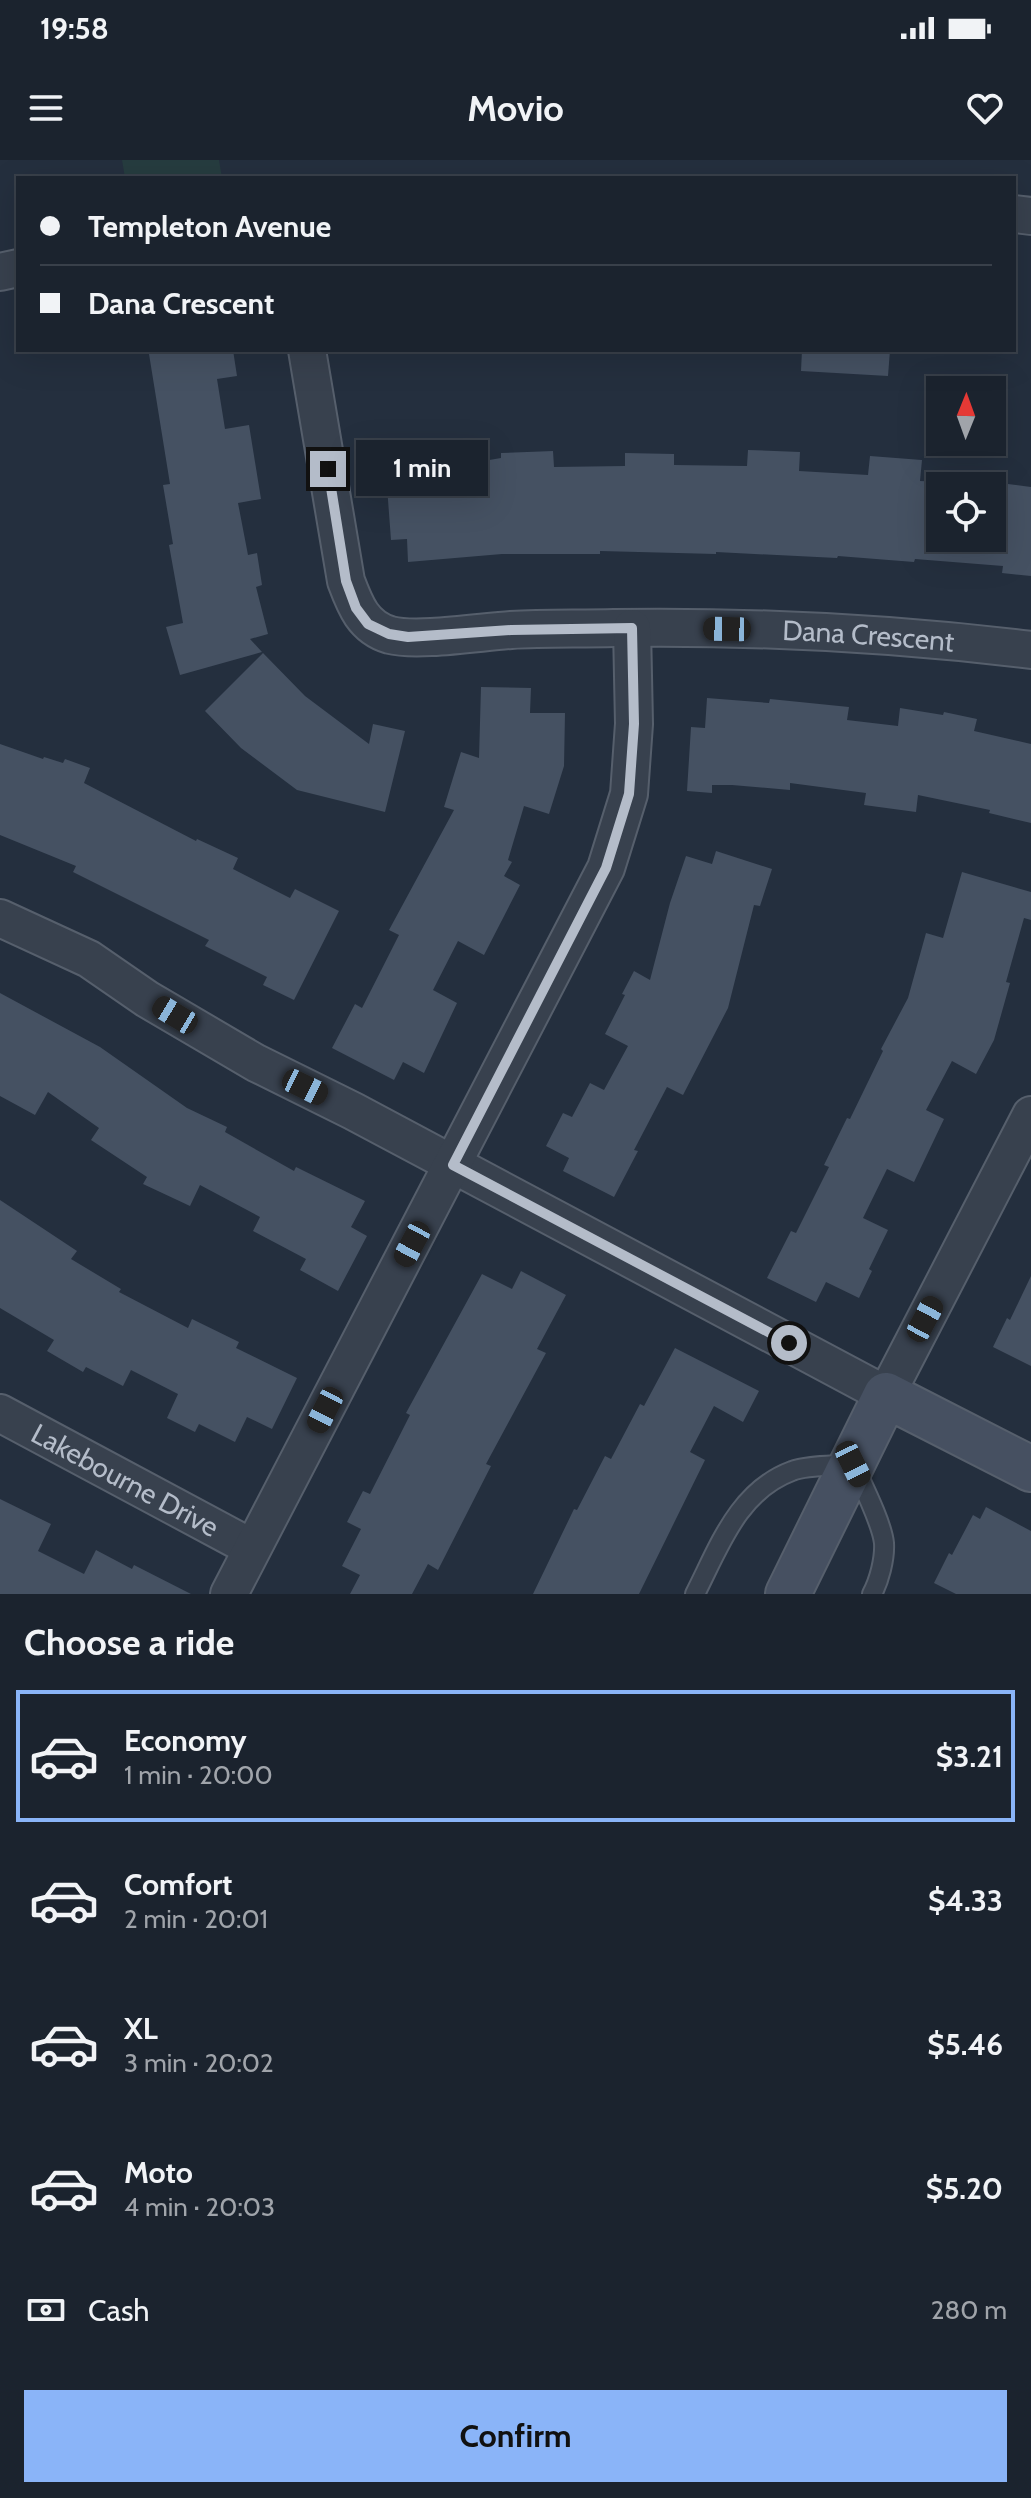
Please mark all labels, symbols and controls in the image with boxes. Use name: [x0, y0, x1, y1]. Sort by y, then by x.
text: 19:58: [40, 10, 109, 47]
icon: menu: [24, 86, 68, 130]
text: Movio: [467, 86, 564, 130]
icon: heart: [963, 86, 1007, 130]
text: Templeton Avenue: [88, 208, 331, 245]
text: Dana Crescent: [88, 285, 274, 322]
north arrow: [926, 376, 1006, 456]
map controls: [926, 376, 1006, 552]
callout: 1 min: [356, 441, 488, 497]
route end: [310, 451, 346, 487]
text: 1 min: [393, 452, 451, 484]
button: locate: [926, 472, 1006, 552]
street label: Dana Crescent: [782, 613, 956, 659]
car: [703, 617, 751, 641]
car: [148, 992, 202, 1038]
car: [278, 1066, 332, 1108]
car: [390, 1217, 434, 1271]
car: [903, 1292, 947, 1346]
route start: [771, 1325, 807, 1361]
car: [303, 1383, 347, 1437]
street label: Lakebourne Drive: [26, 1416, 225, 1544]
car: [832, 1437, 874, 1491]
text: Choose a ride: [24, 1620, 234, 1664]
icon: car: [28, 1720, 100, 1792]
text: Economy: [124, 1722, 247, 1759]
text: $3.21: [936, 1738, 1003, 1775]
text: 1 min · 20:00: [124, 1759, 273, 1791]
icon: car: [28, 1864, 100, 1936]
text: Comfort: [124, 1866, 232, 1903]
text: $4.33: [928, 1882, 1003, 1919]
text: 2 min · 20:01: [124, 1903, 268, 1935]
icon: car: [28, 2008, 100, 2080]
text: XL: [124, 2010, 158, 2047]
text: $5.46: [927, 2026, 1003, 2063]
text: 3 min · 20:02: [124, 2047, 274, 2079]
icon: car: [28, 2152, 100, 2224]
text: Moto: [124, 2154, 193, 2191]
text: $5.20: [926, 2170, 1003, 2207]
text: 4 min · 20:03: [124, 2191, 275, 2223]
icon: cash: [24, 2288, 68, 2332]
text: Cash: [88, 2292, 150, 2329]
text: 280 m: [931, 2294, 1007, 2326]
button: Confirm: [24, 2390, 1007, 2482]

